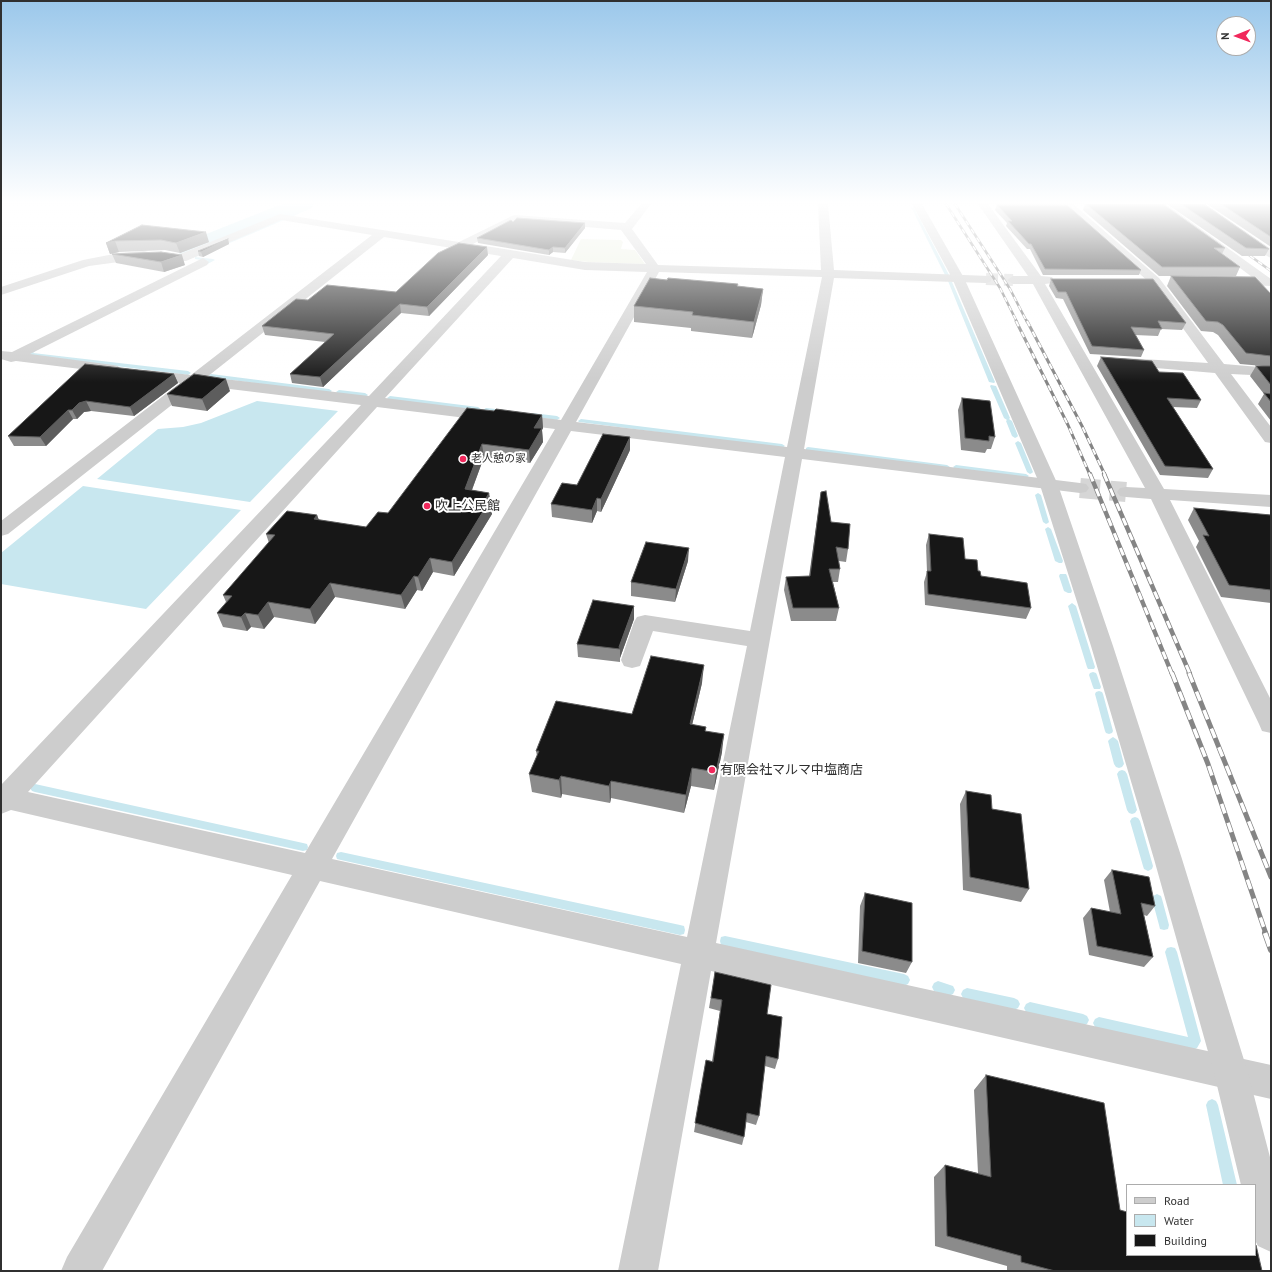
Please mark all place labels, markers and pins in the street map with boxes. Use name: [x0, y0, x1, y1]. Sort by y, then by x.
place label: 老人憩の家: [471, 452, 526, 466]
marker: 老人憩の家: [458, 454, 468, 464]
place label: 吹上公民館: [435, 498, 500, 514]
marker: 吹上公民館: [422, 501, 432, 511]
place label: 有限会社マルマ中塩商店: [720, 762, 863, 778]
marker: 有限会社マルマ中塩商店: [707, 765, 717, 775]

